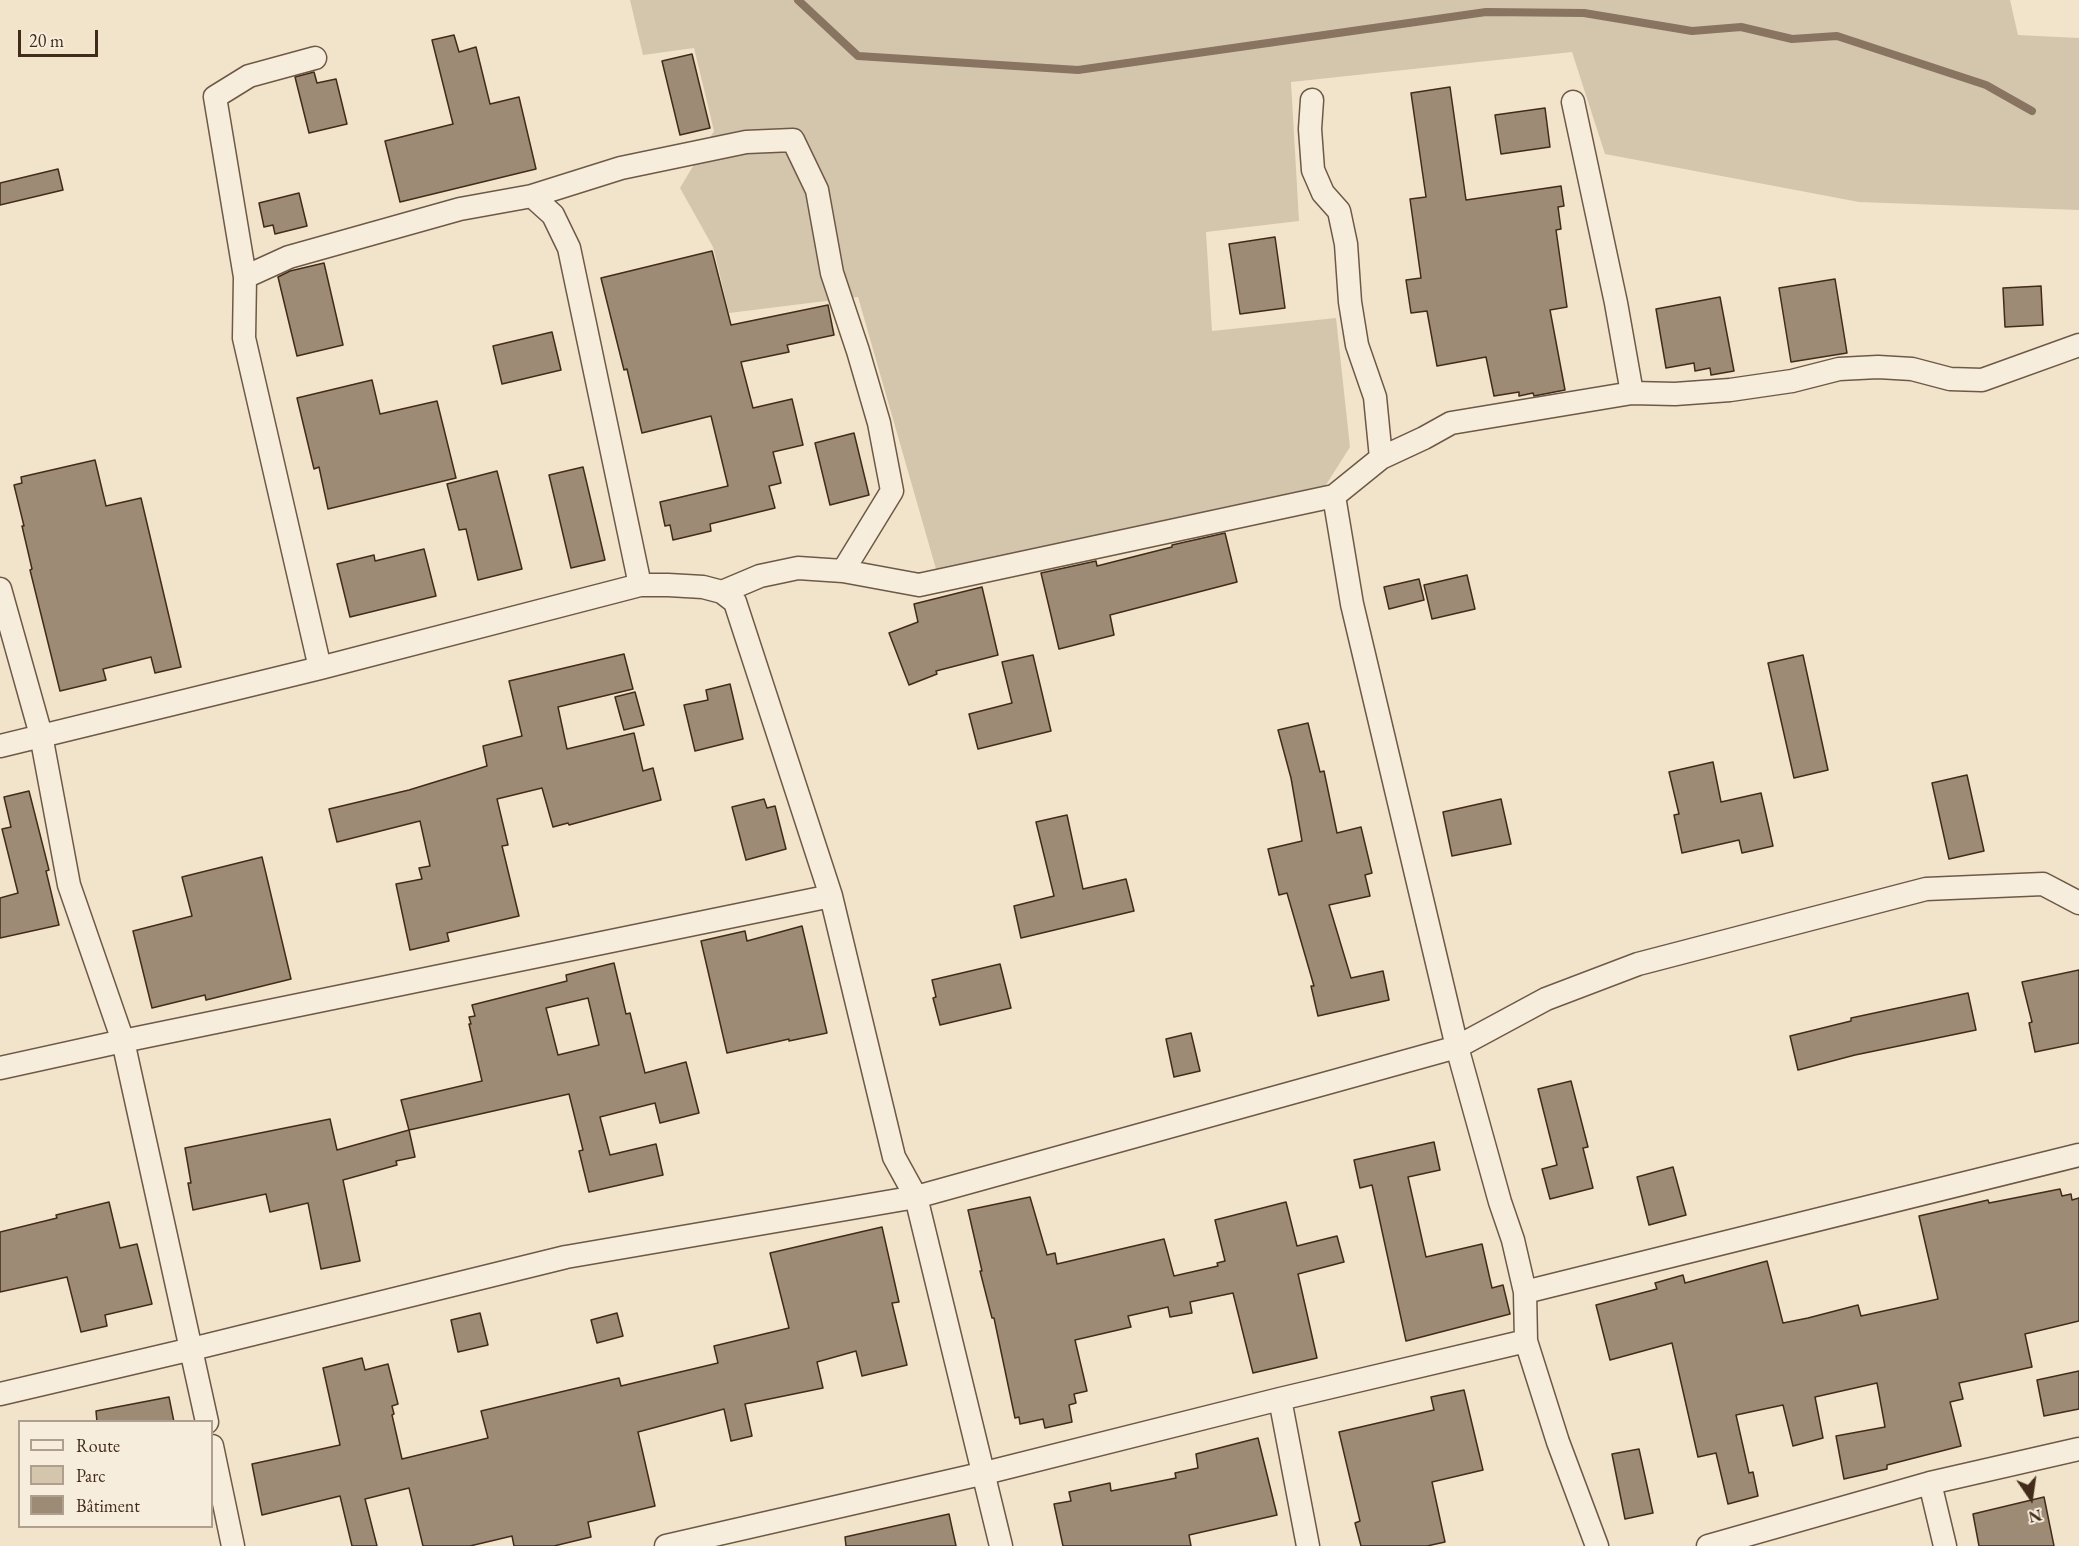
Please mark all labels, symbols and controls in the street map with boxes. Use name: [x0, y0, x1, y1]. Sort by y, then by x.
scale bar: [21, 18, 100, 56]
text: 20 m: [29, 29, 64, 52]
legend: [18, 1420, 213, 1528]
text: Route: [76, 1434, 120, 1457]
text: Parc: [76, 1464, 106, 1487]
north arrow: [2001, 1468, 2061, 1528]
text: Bâtiment: [76, 1494, 140, 1517]
text: N: [2026, 1504, 2044, 1528]

